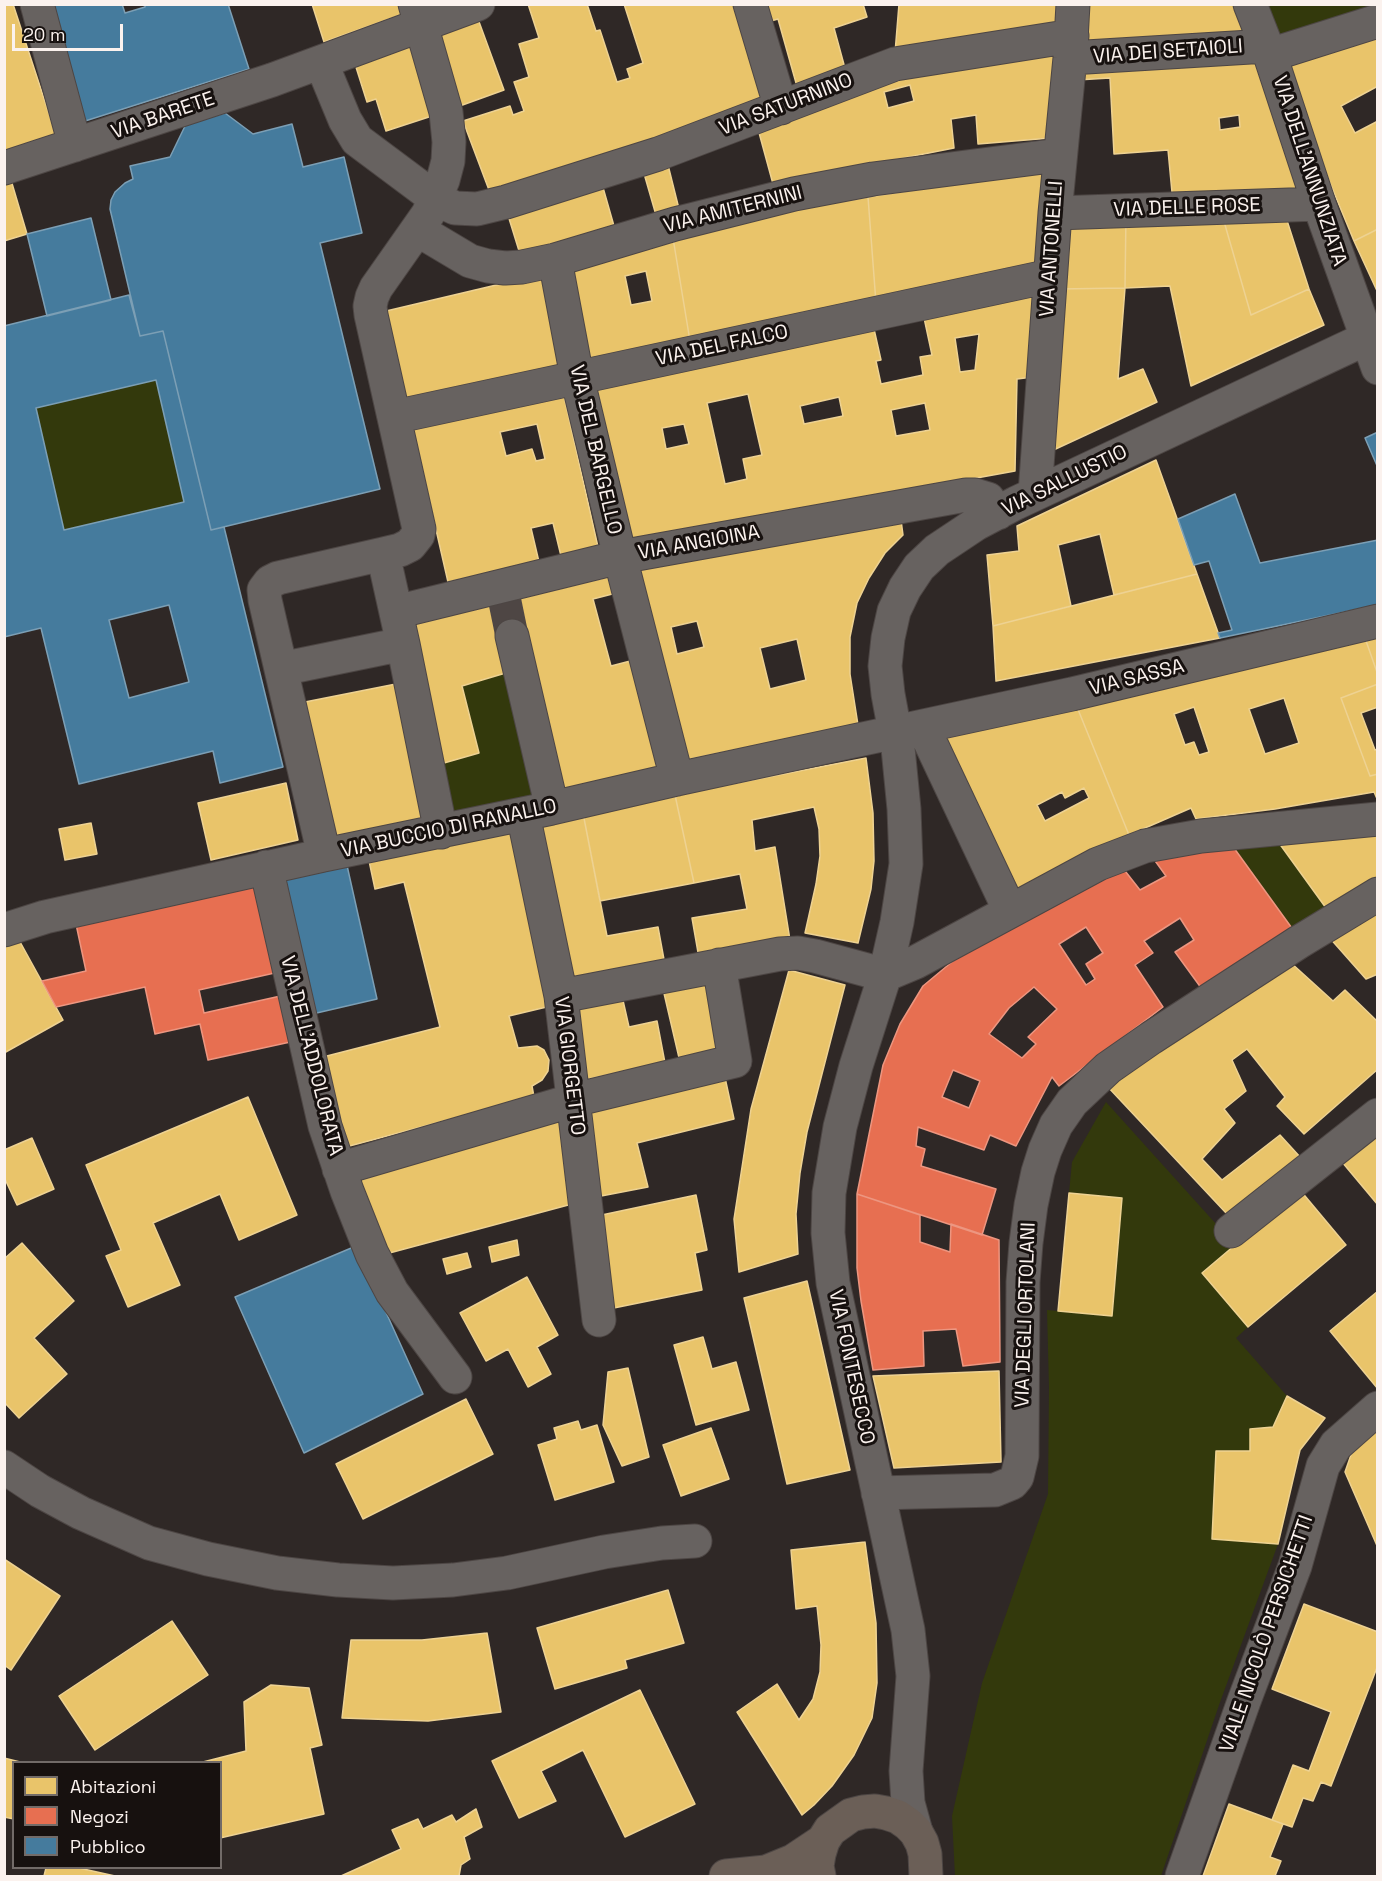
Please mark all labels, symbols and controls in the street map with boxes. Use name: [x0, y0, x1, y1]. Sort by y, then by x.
scale bar: [15, 12, 126, 50]
text: 20 m: [23, 23, 66, 46]
street label: VIA DEI SETAIOLI: [1092, 35, 1244, 69]
street label: VIA SATURNINO: [716, 69, 856, 141]
street label: VIA DELL'ANNUNZIATA: [1267, 73, 1351, 269]
street label: VIA BARETE: [108, 87, 218, 145]
street label: VIA ANTONELLI: [1035, 180, 1069, 318]
street label: VIA AMITERNINI: [661, 181, 805, 239]
street label: VIA DELLE ROSE: [1113, 193, 1261, 223]
street label: VIA DEL FALCO: [654, 320, 790, 372]
street label: VIA DEL BARGELLO: [564, 363, 626, 537]
street label: VIA SALLUSTIO: [998, 440, 1132, 522]
street label: VIA ANGIOINA: [636, 520, 762, 566]
street label: VIA SASSA: [1087, 655, 1187, 701]
street label: VIA BUCCIO DI RANALLO: [339, 794, 559, 864]
street label: VIA DELL'ADDOLORATA: [275, 954, 347, 1158]
street label: VIA GIORGETTO: [549, 995, 589, 1137]
street label: VIA DEGLI ORTOLANI: [1011, 1222, 1041, 1408]
street label: VIA FONTESECCO: [823, 1287, 879, 1447]
street label: VIALE NICOLÒ PERSICHETTI: [1215, 1512, 1319, 1756]
legend: [12, 1761, 222, 1869]
text: Abitazioni: [70, 1775, 156, 1798]
text: Negozi: [70, 1805, 129, 1828]
text: Pubblico: [70, 1835, 146, 1858]

